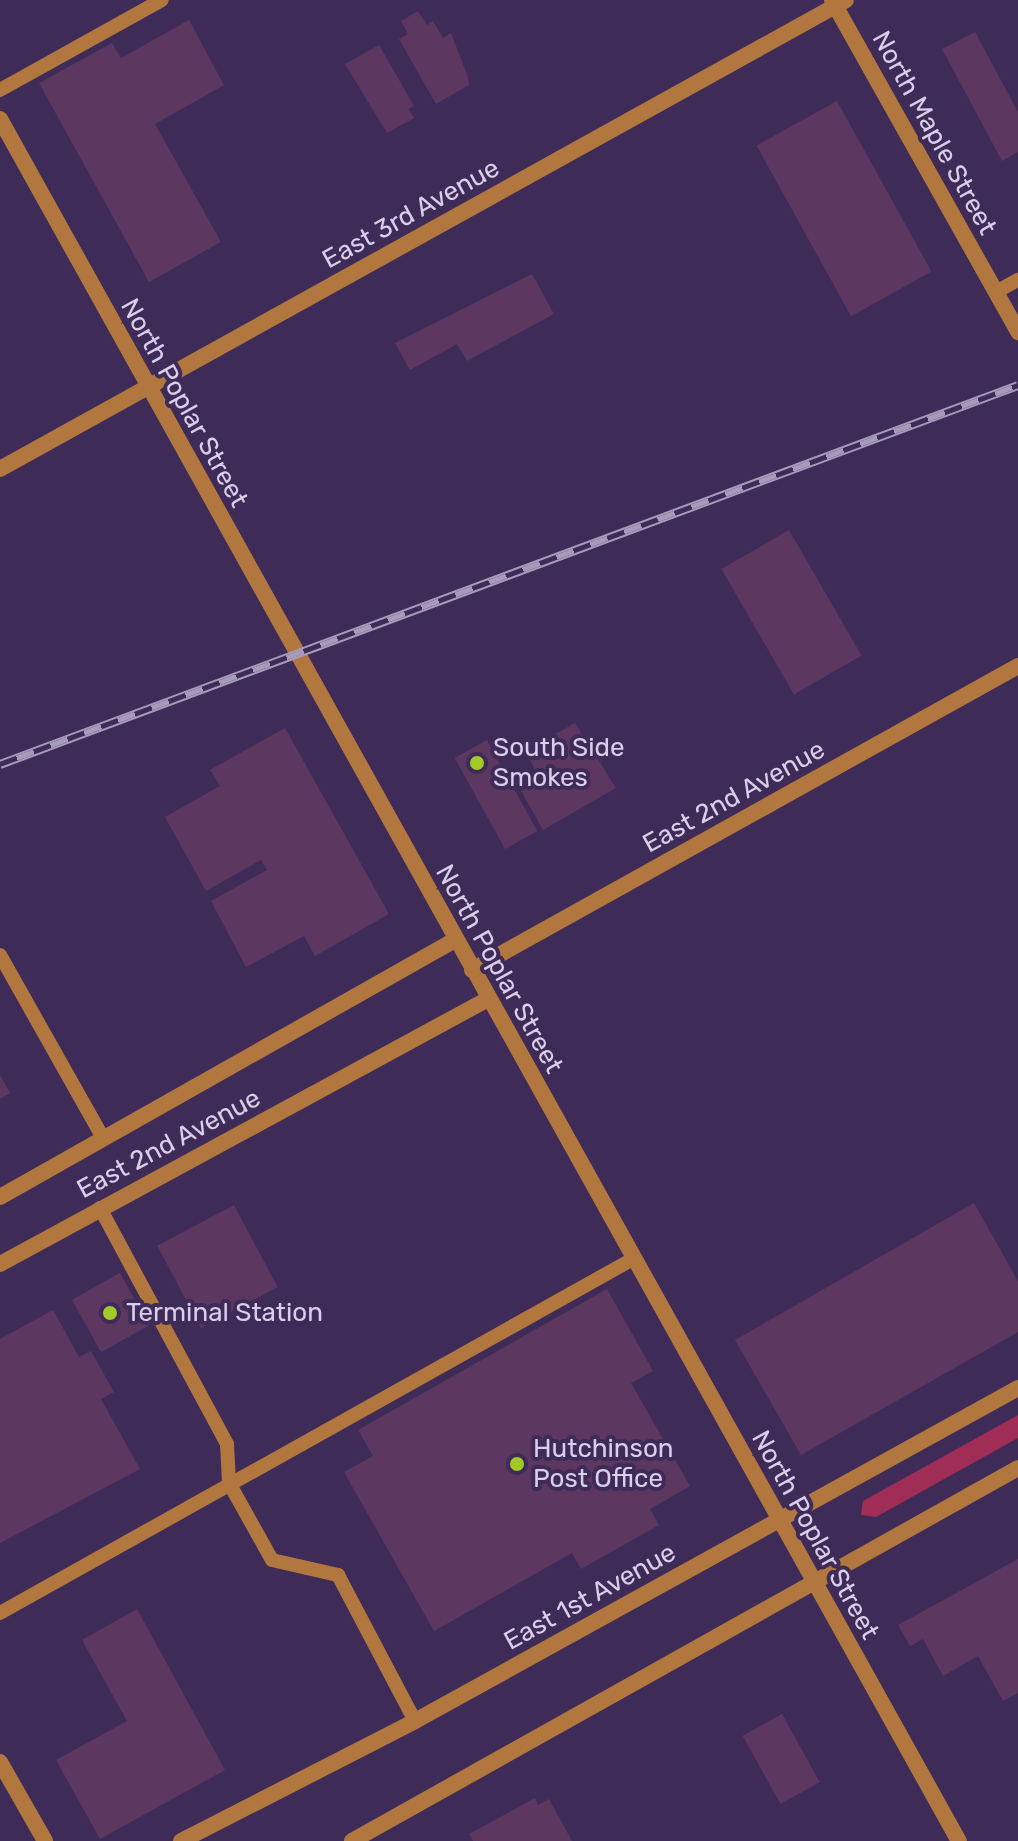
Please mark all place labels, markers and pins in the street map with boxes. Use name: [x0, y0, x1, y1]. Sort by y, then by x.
place label: South Side Smokes: [493, 732, 625, 794]
marker: South Side Smokes: [468, 754, 486, 772]
place label: Terminal Station: [126, 1297, 323, 1329]
marker: Terminal Station: [101, 1304, 119, 1322]
place label: Hutchinson Post Office: [533, 1433, 674, 1494]
marker: Hutchinson Post Office: [508, 1455, 526, 1473]

